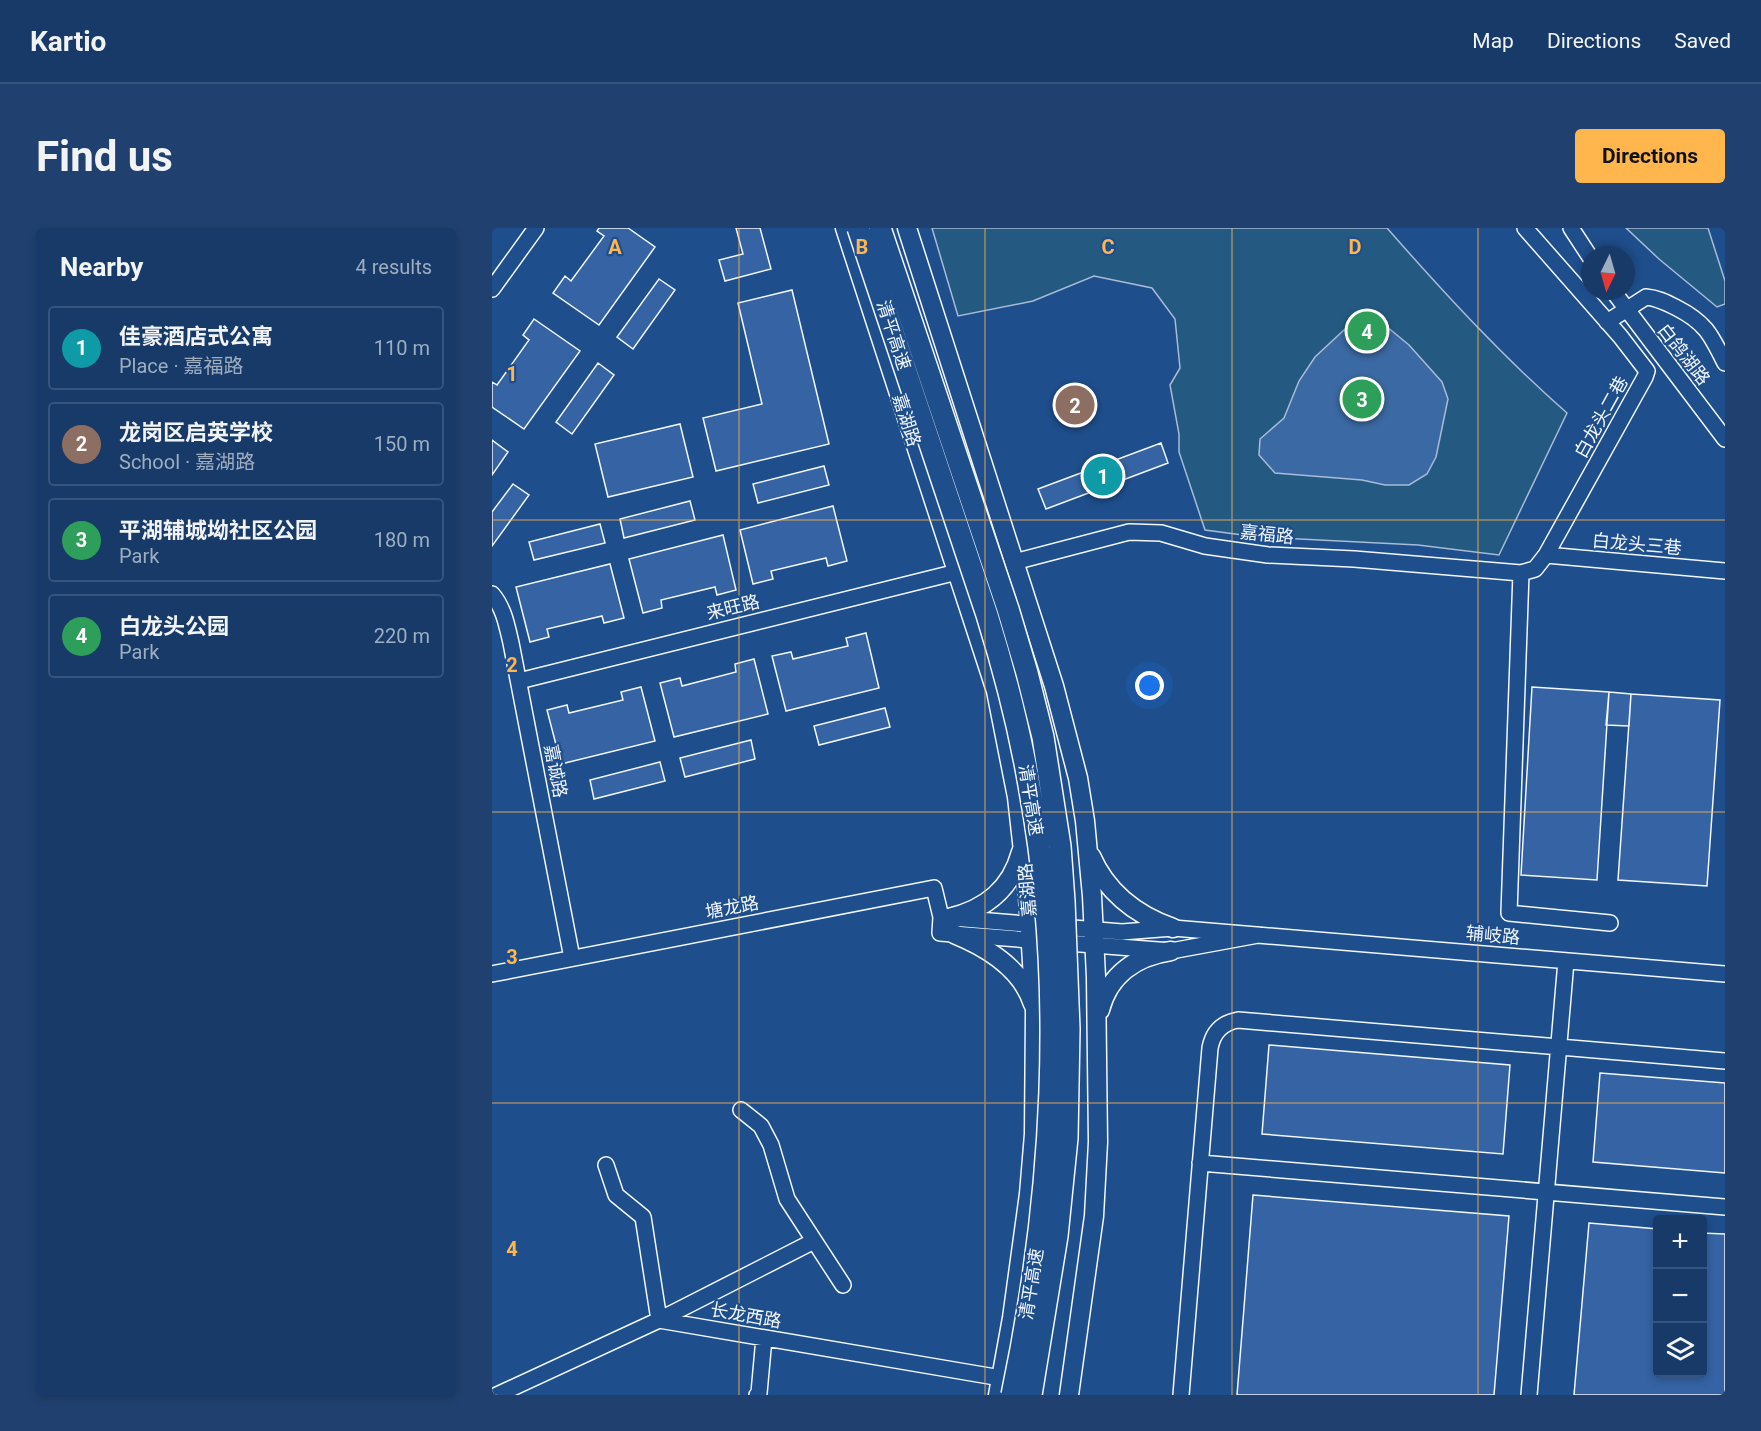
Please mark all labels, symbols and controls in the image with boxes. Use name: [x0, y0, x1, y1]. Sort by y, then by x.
text: Kartio: [30, 25, 106, 58]
text: Map: [1472, 29, 1514, 53]
text: Directions: [1547, 29, 1641, 53]
text: Saved: [1674, 29, 1731, 53]
button: Directions: [1575, 129, 1725, 183]
text: Find us: [36, 132, 173, 181]
text: A: [608, 235, 622, 259]
text: B: [856, 235, 868, 259]
text: C: [1101, 235, 1115, 259]
text: D: [1349, 235, 1362, 259]
north arrow: [1581, 246, 1635, 300]
text: Nearby: [60, 252, 143, 282]
text: 4 results: [356, 255, 432, 279]
street label: 清平高速: [873, 298, 915, 372]
pin: 4: [1348, 308, 1386, 354]
street label: 白鸽湖路: [1654, 319, 1714, 389]
text: 佳豪酒店式公寓: [119, 324, 273, 349]
text: 1: [76, 336, 87, 360]
text: 110 m: [374, 336, 430, 360]
text: Place · 嘉福路: [119, 354, 244, 378]
text: 1: [506, 362, 518, 386]
street label: 白龙头二巷: [1570, 373, 1632, 461]
pin: 3: [1342, 376, 1382, 422]
pin: 2: [1056, 382, 1094, 428]
street label: 嘉湖路: [889, 391, 925, 449]
text: 龙岗区启英学校: [119, 420, 273, 445]
text: 2: [76, 432, 87, 456]
text: 150 m: [374, 432, 430, 456]
text: School · 嘉湖路: [119, 450, 255, 474]
pin: 1: [1084, 454, 1122, 498]
text: 平湖辅城坳社区公园: [119, 518, 317, 543]
street label: 嘉福路: [1239, 521, 1295, 547]
text: 3: [76, 528, 87, 552]
text: 180 m: [374, 528, 430, 552]
street label: 白龙头三巷: [1591, 530, 1683, 558]
text: Park: [119, 544, 159, 568]
street label: 来旺路: [704, 590, 762, 624]
text: 白龙头公园: [119, 614, 229, 639]
text: 4: [76, 624, 87, 648]
text: 220 m: [374, 624, 430, 648]
text: Park: [119, 640, 159, 664]
text: 2: [506, 653, 518, 677]
your location: [1135, 671, 1164, 700]
street label: 嘉诚路: [541, 742, 571, 800]
street label: 清平高速: [1015, 763, 1047, 837]
street label: 嘉湖路: [1014, 862, 1040, 918]
street label: 塘龙路: [703, 892, 761, 922]
street label: 辅岐路: [1465, 922, 1521, 948]
text: 3: [506, 945, 518, 969]
map controls: [1653, 1215, 1707, 1377]
button: +: [1653, 1215, 1707, 1269]
text: 4: [506, 1237, 518, 1261]
street label: 清平高速: [1015, 1247, 1047, 1321]
button: −: [1653, 1269, 1707, 1323]
street label: 长龙西路: [709, 1298, 783, 1332]
button: layers: [1653, 1323, 1707, 1377]

